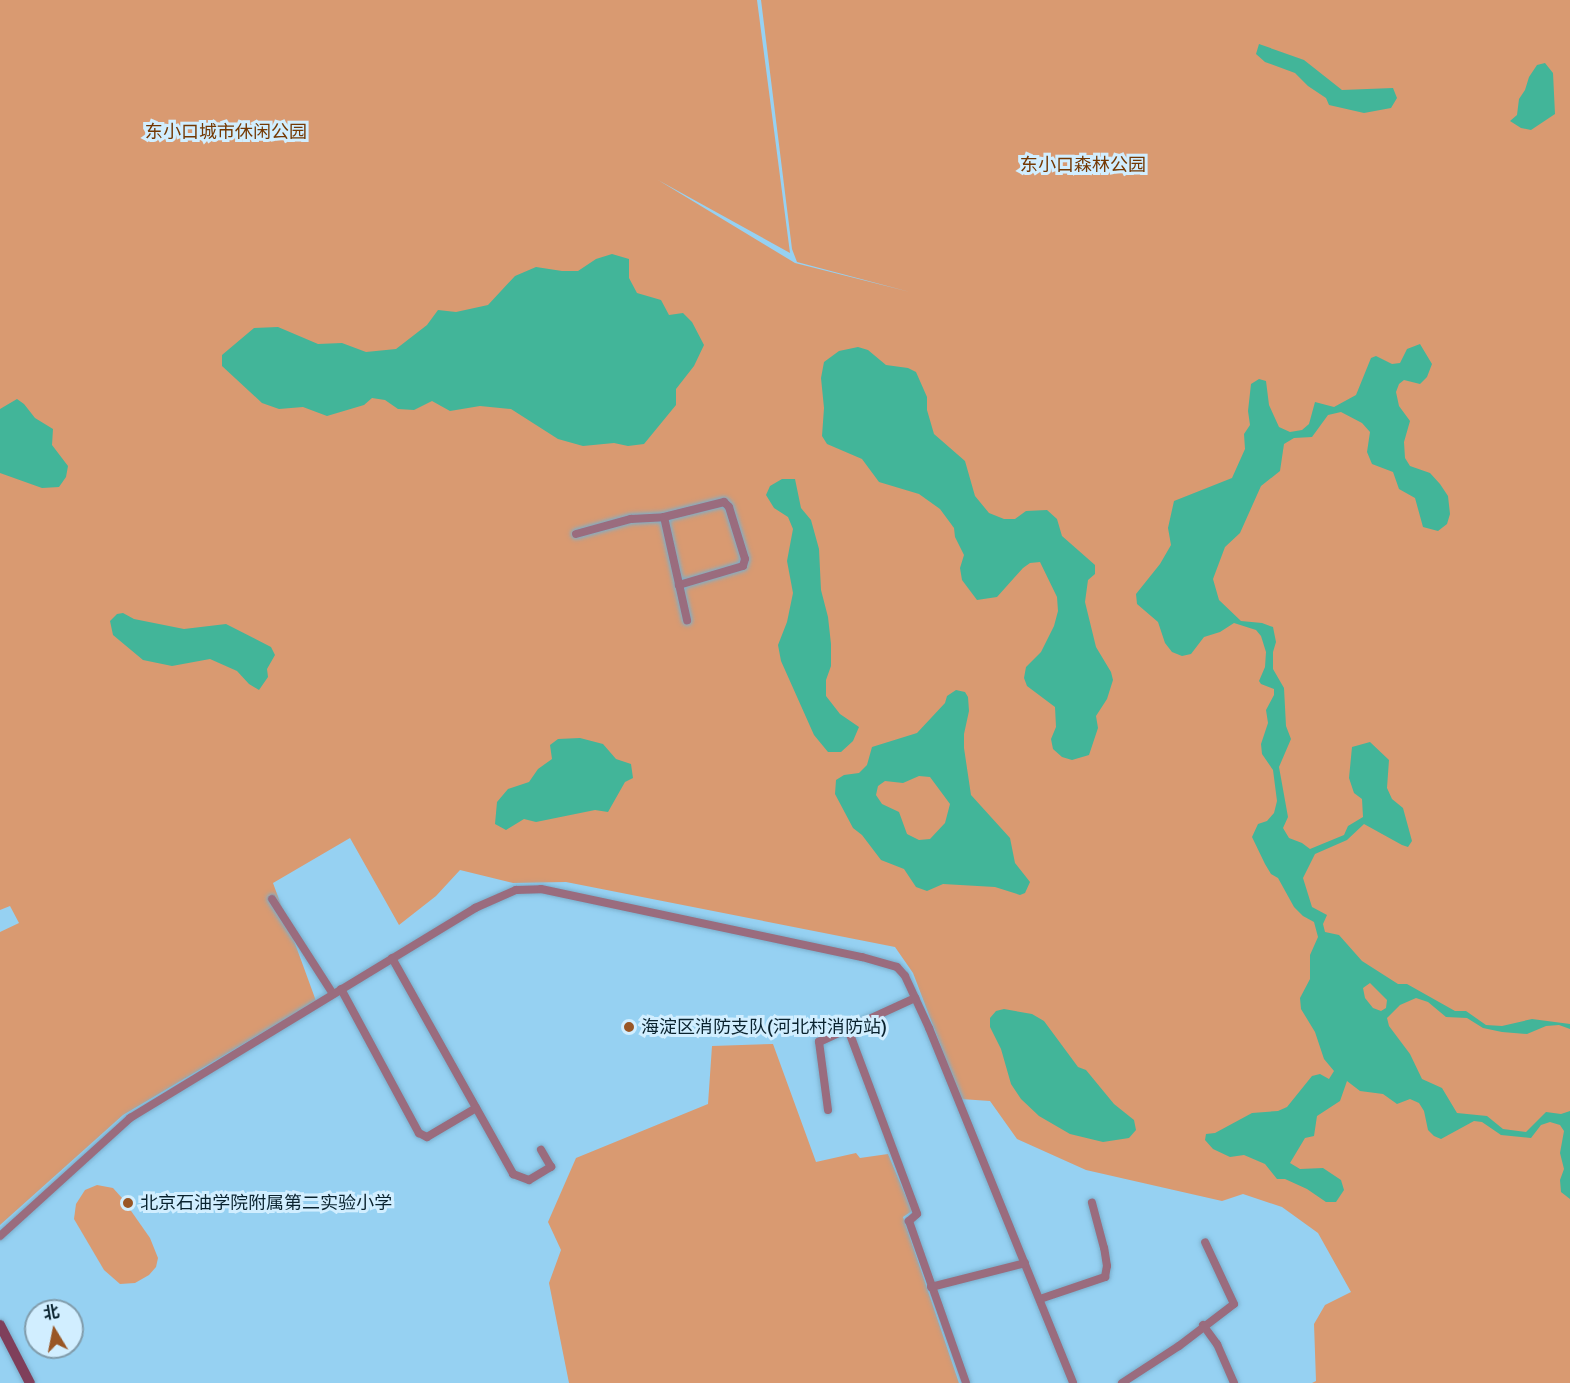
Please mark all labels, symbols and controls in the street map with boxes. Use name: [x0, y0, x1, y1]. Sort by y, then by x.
park label: 东小口城市休闲公园: [145, 121, 307, 143]
park label: 东小口森林公园: [1020, 154, 1146, 176]
place label: 海淀区消防支队(河北村消防站): [641, 1016, 887, 1038]
marker: 海淀区消防支队(河北村消防站): [622, 1020, 636, 1034]
place label: 北京石油学院附属第二实验小学: [140, 1192, 392, 1214]
marker: 北京石油学院附属第二实验小学: [121, 1196, 135, 1210]
north arrow: [24, 1299, 84, 1359]
text: 北: [42, 1302, 61, 1324]

